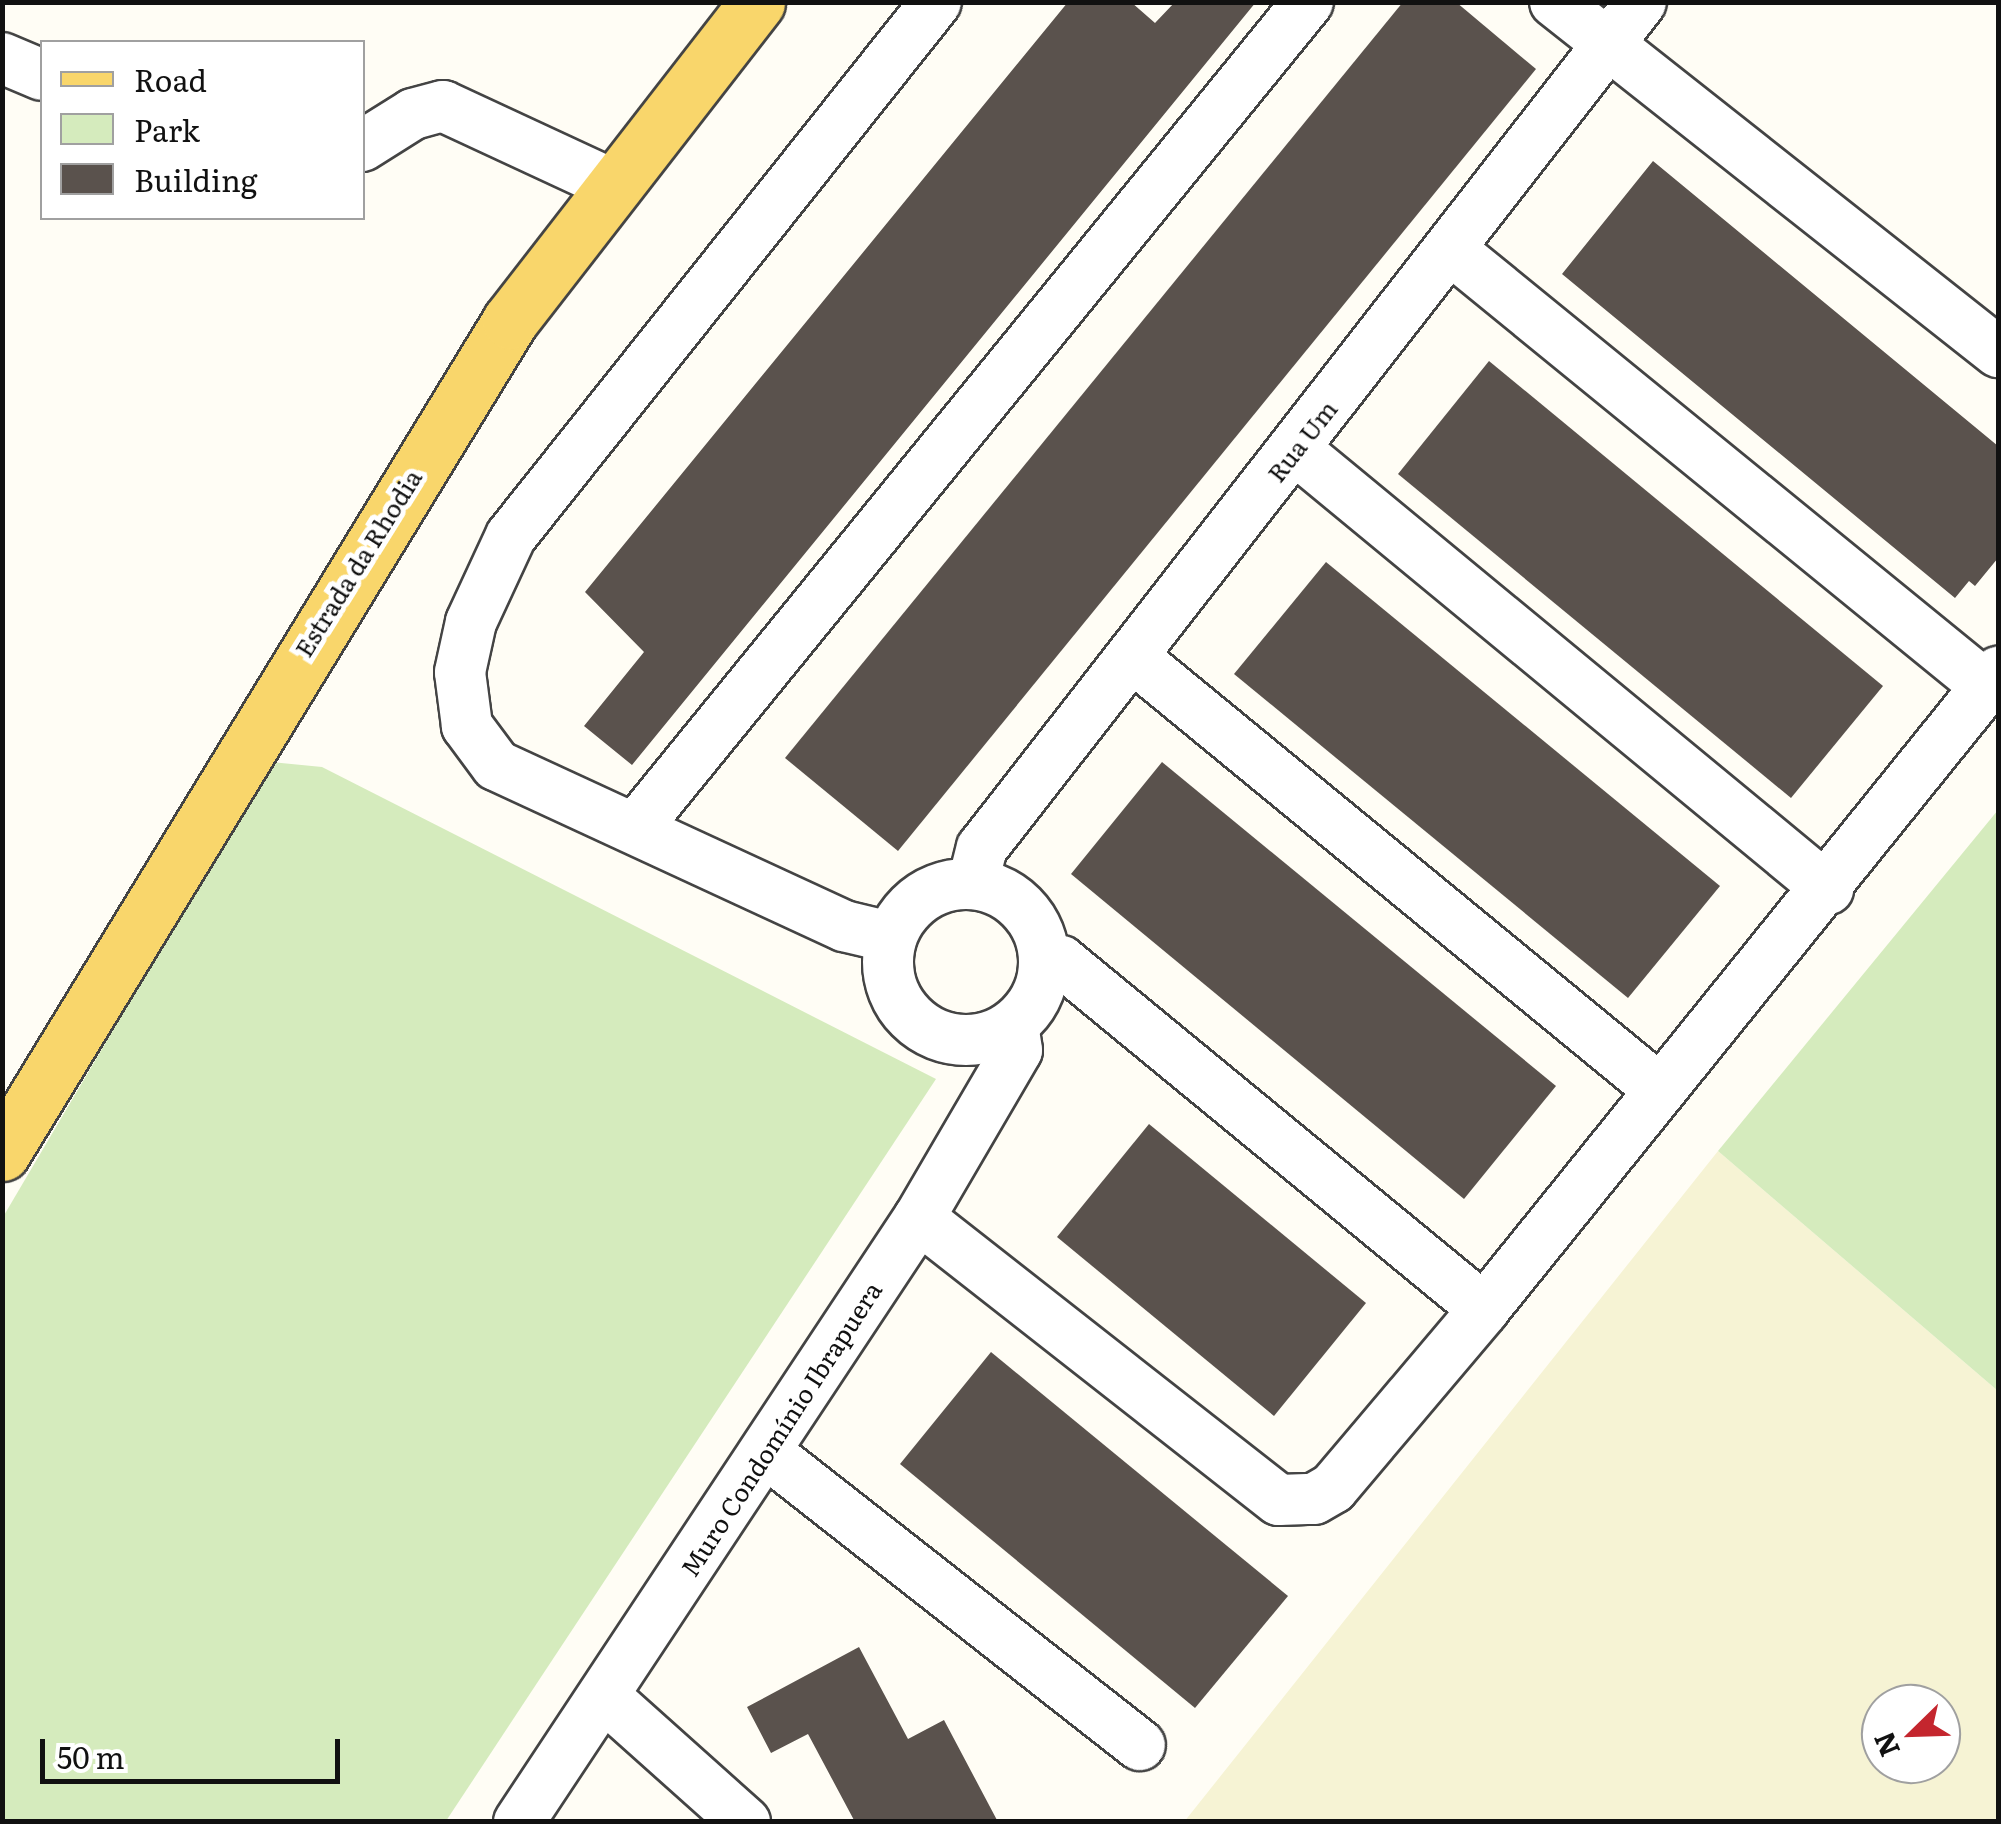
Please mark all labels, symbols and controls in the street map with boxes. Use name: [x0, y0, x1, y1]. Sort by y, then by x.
legend: [40, 40, 365, 220]
text: Road: [134, 57, 207, 101]
text: Park: [134, 107, 200, 151]
text: Building: [134, 157, 258, 201]
street label: Rua Um: [1261, 394, 1343, 488]
street label: Estrada da Rhodia: [288, 464, 428, 662]
street label: Muro Condomínio Ibrapuera: [674, 1276, 888, 1582]
north arrow: [1861, 1684, 1961, 1784]
scale bar: [45, 1719, 345, 1781]
text: N: [1861, 1726, 1909, 1764]
text: 50 m: [57, 1734, 125, 1778]

